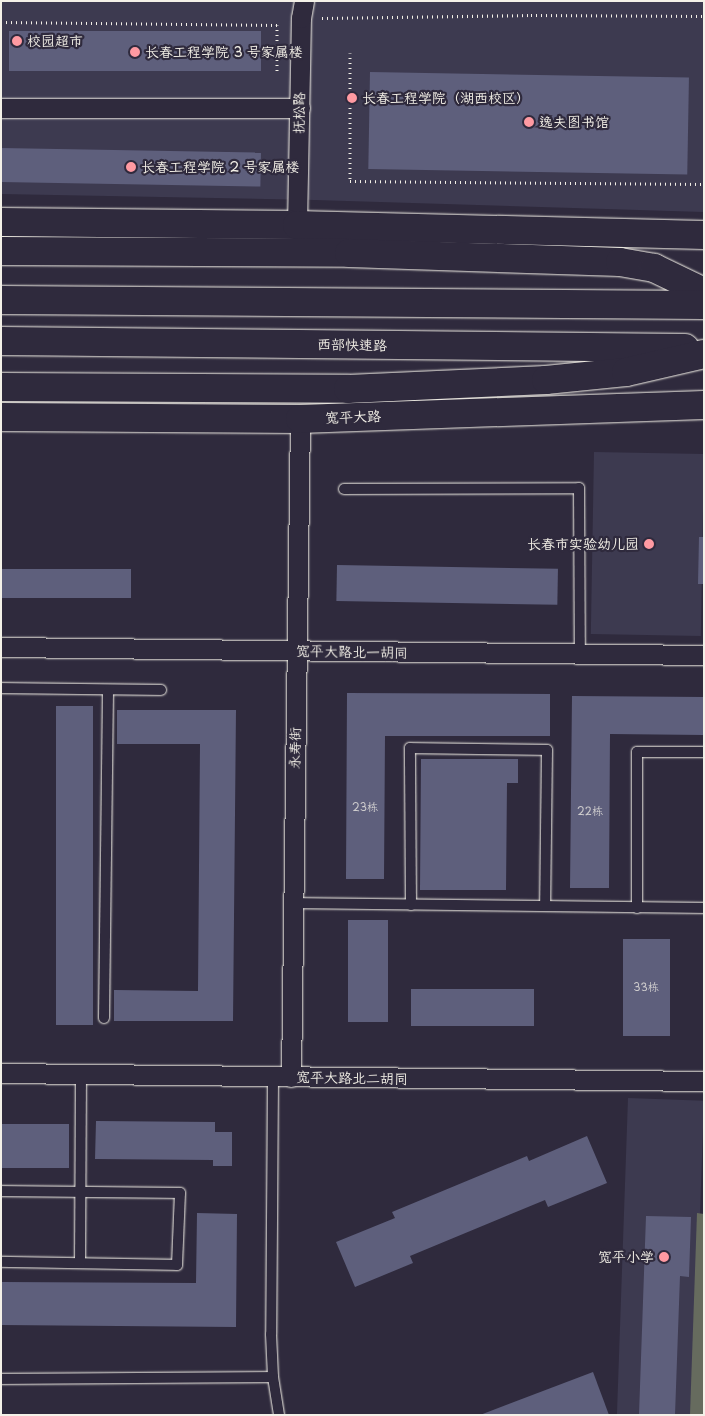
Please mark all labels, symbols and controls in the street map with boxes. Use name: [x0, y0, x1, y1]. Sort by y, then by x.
place label: 校园超市: [27, 33, 83, 49]
marker: 校园超市: [11, 35, 23, 47]
place label: 长春工程学院 3 号家属楼: [145, 44, 303, 60]
marker: 长春工程学院 3 号家属楼: [129, 46, 141, 58]
place label: 长春工程学院（湖西校区）: [362, 90, 530, 106]
street label: 抚松路: [290, 92, 308, 134]
marker: 长春工程学院（湖西校区）: [346, 92, 358, 104]
place label: 逸夫图书馆: [539, 114, 609, 130]
marker: 逸夫图书馆: [523, 116, 535, 128]
place label: 长春工程学院 2 号家属楼: [141, 159, 300, 175]
marker: 长春工程学院 2 号家属楼: [125, 161, 137, 173]
street label: 西部快速路: [317, 336, 387, 354]
street label: 宽平大路: [325, 408, 381, 426]
place label: 长春市实验幼儿园: [527, 536, 639, 552]
marker: 长春市实验幼儿园: [643, 538, 655, 550]
street label: 宽平大路北一胡同: [296, 643, 408, 661]
street label: 永寿街: [286, 727, 304, 769]
house number: 23栋: [352, 800, 378, 814]
house number: 22栋: [577, 804, 603, 818]
house number: 33栋: [633, 980, 659, 994]
street label: 宽平大路北二胡同: [296, 1069, 408, 1087]
place label: 宽平小学: [598, 1249, 654, 1265]
marker: 宽平小学: [658, 1251, 670, 1263]

